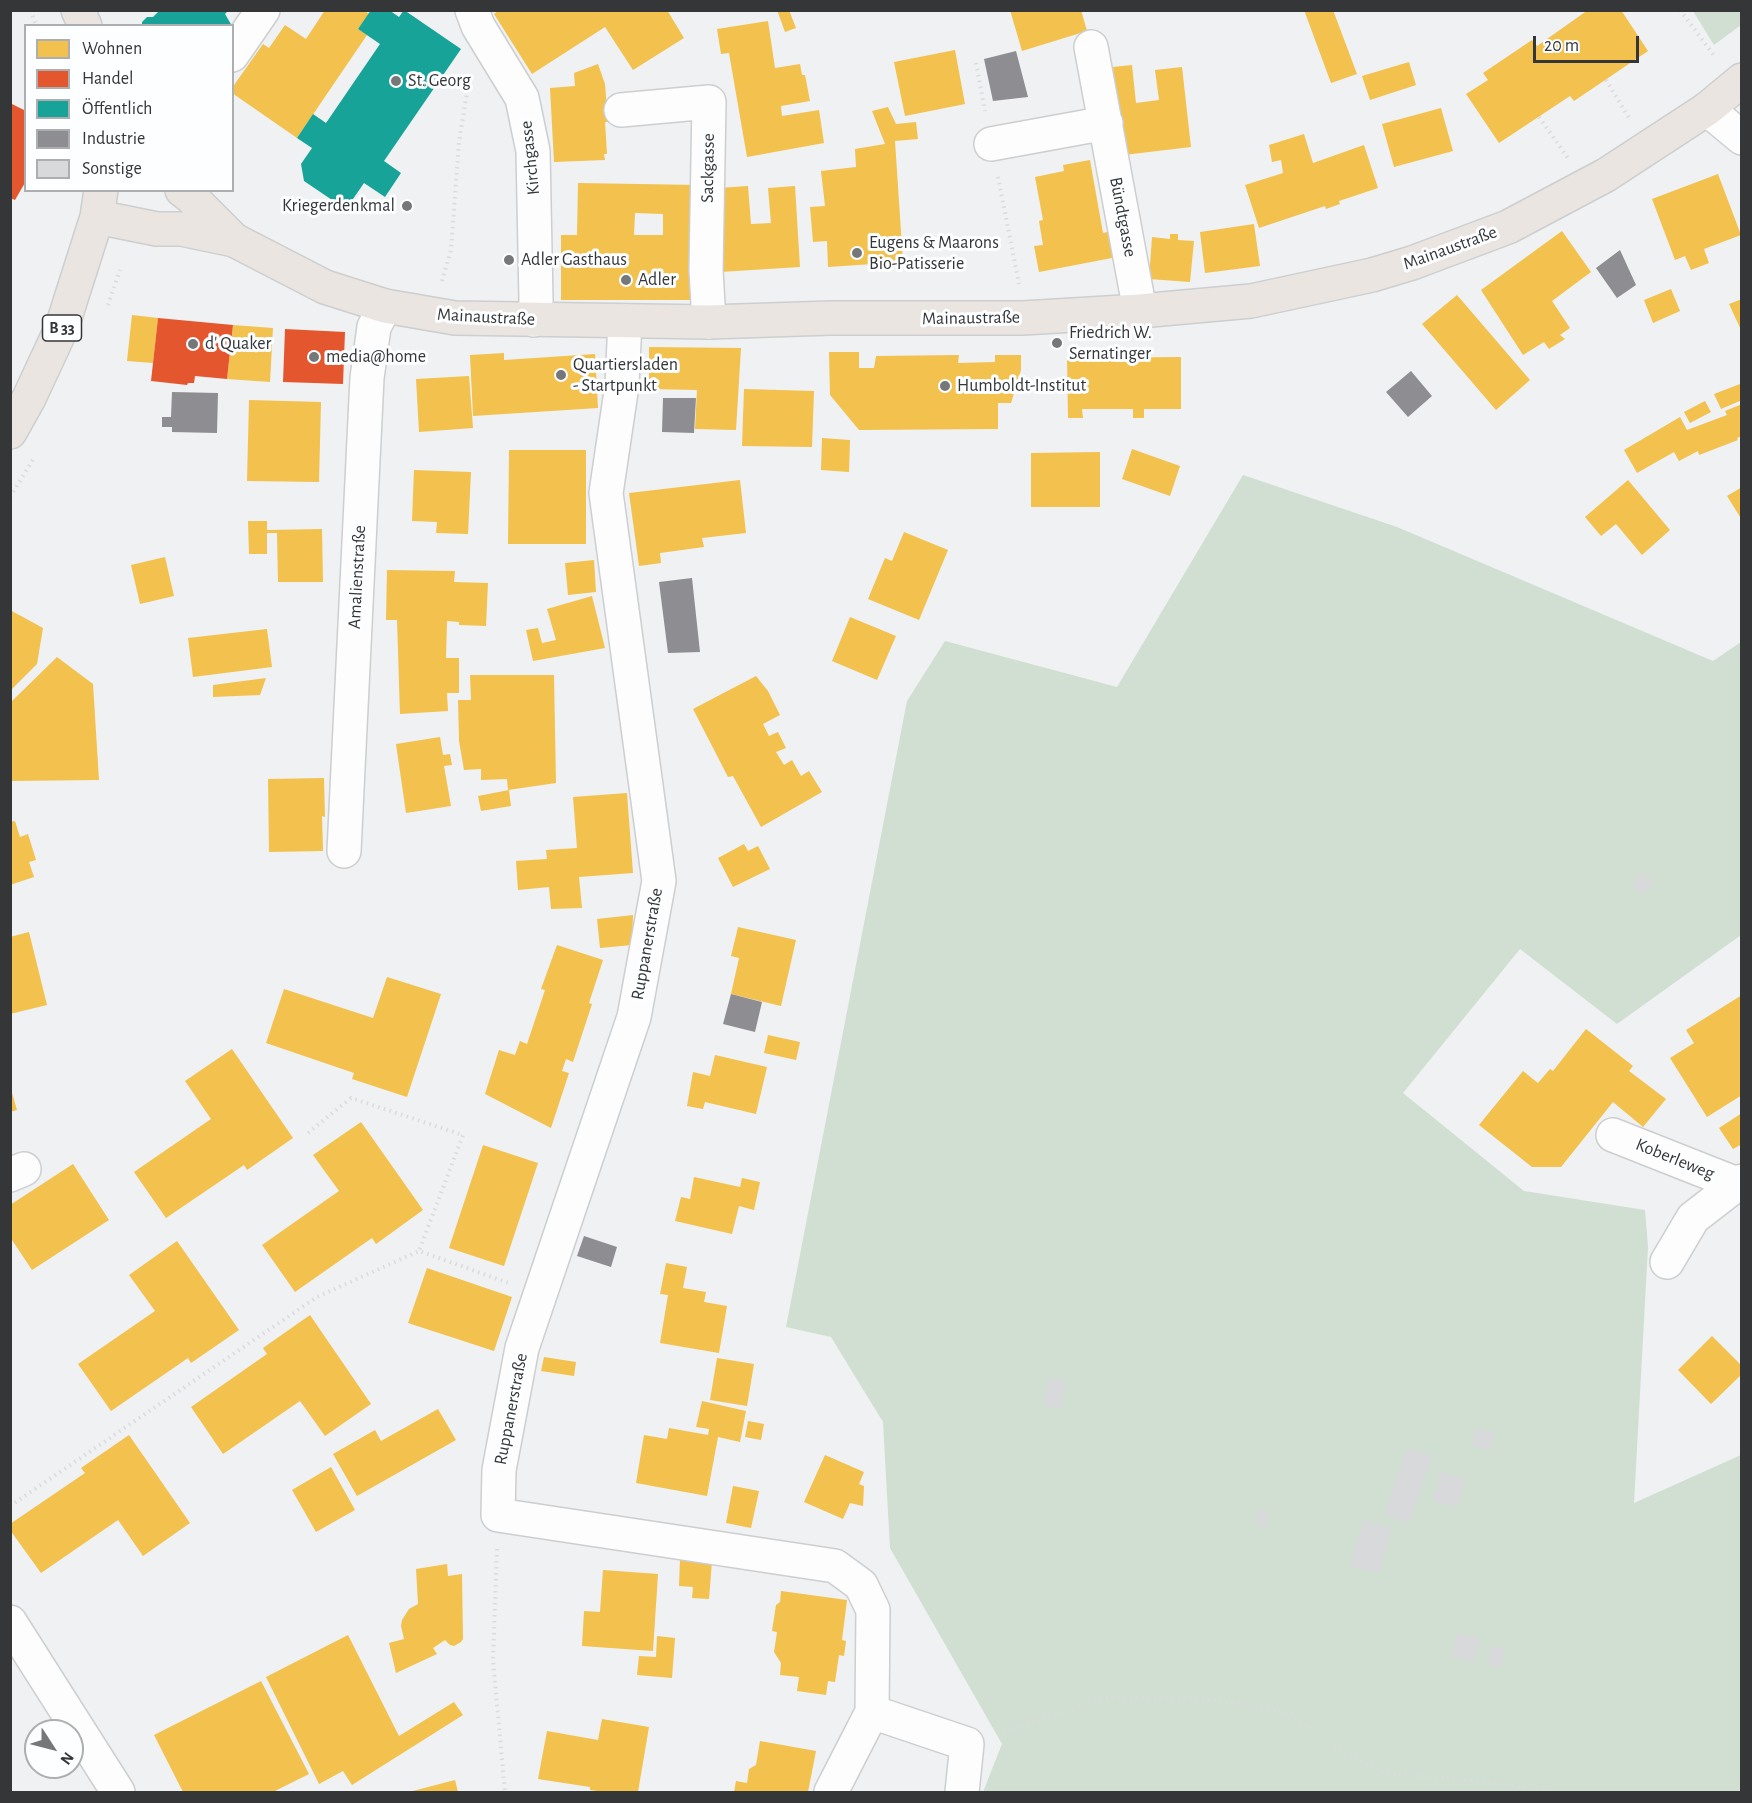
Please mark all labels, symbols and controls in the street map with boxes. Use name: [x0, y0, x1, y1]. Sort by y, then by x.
legend: [24, 24, 234, 192]
scale bar: [1536, 24, 1642, 62]
text: 20 m: [1544, 37, 1579, 55]
text: Wohnen: [82, 40, 142, 58]
text: Handel: [82, 70, 133, 88]
place label: St. Georg: [408, 70, 471, 92]
marker: St. Georg: [389, 74, 403, 88]
text: Öffentlich: [82, 100, 152, 118]
street label: Kirchgasse: [515, 120, 545, 196]
text: Industrie: [82, 130, 145, 148]
street label: Sackgasse: [697, 133, 719, 203]
text: Sonstige: [82, 160, 142, 178]
street label: Bündtgasse: [1105, 175, 1141, 259]
place label: Kriegerdenkmal: [282, 195, 395, 217]
marker: Kriegerdenkmal: [400, 199, 414, 213]
street label: Mainaustraße: [1400, 221, 1500, 275]
place label: Eugens & Maarons Bio-Patisserie: [869, 232, 999, 274]
marker: Eugens & Maarons Bio-Patisserie: [850, 246, 864, 260]
place label: Adler Gasthaus: [521, 249, 627, 271]
marker: Adler Gasthaus: [502, 253, 516, 267]
place label: Adler: [638, 269, 676, 291]
marker: Adler: [619, 273, 633, 287]
street label: Mainaustraße: [436, 304, 536, 330]
street label: Mainaustraße: [922, 306, 1020, 330]
road number: B 33: [42, 315, 82, 341]
place label: Friedrich W. Sernatinger: [1069, 322, 1152, 364]
place label: d' Quaker: [205, 333, 271, 355]
marker: Friedrich W. Sernatinger: [1050, 336, 1064, 350]
marker: d' Quaker: [186, 337, 200, 351]
place label: media@home: [326, 346, 426, 368]
marker: media@home: [307, 350, 321, 364]
place label: Quartiersladen - Startpunkt: [573, 354, 678, 397]
marker: Quartiersladen - Startpunkt: [554, 368, 568, 382]
place label: Humboldt-Institut: [957, 375, 1086, 397]
marker: Humboldt-Institut: [938, 379, 952, 393]
street label: Amalienstraße: [343, 525, 371, 629]
street label: Ruppanerstraße: [627, 886, 667, 1002]
street label: Koberleweg: [1632, 1133, 1718, 1185]
street label: Ruppanerstraße: [490, 1351, 532, 1467]
north arrow: [24, 1719, 84, 1779]
text: N: [57, 1749, 77, 1768]

